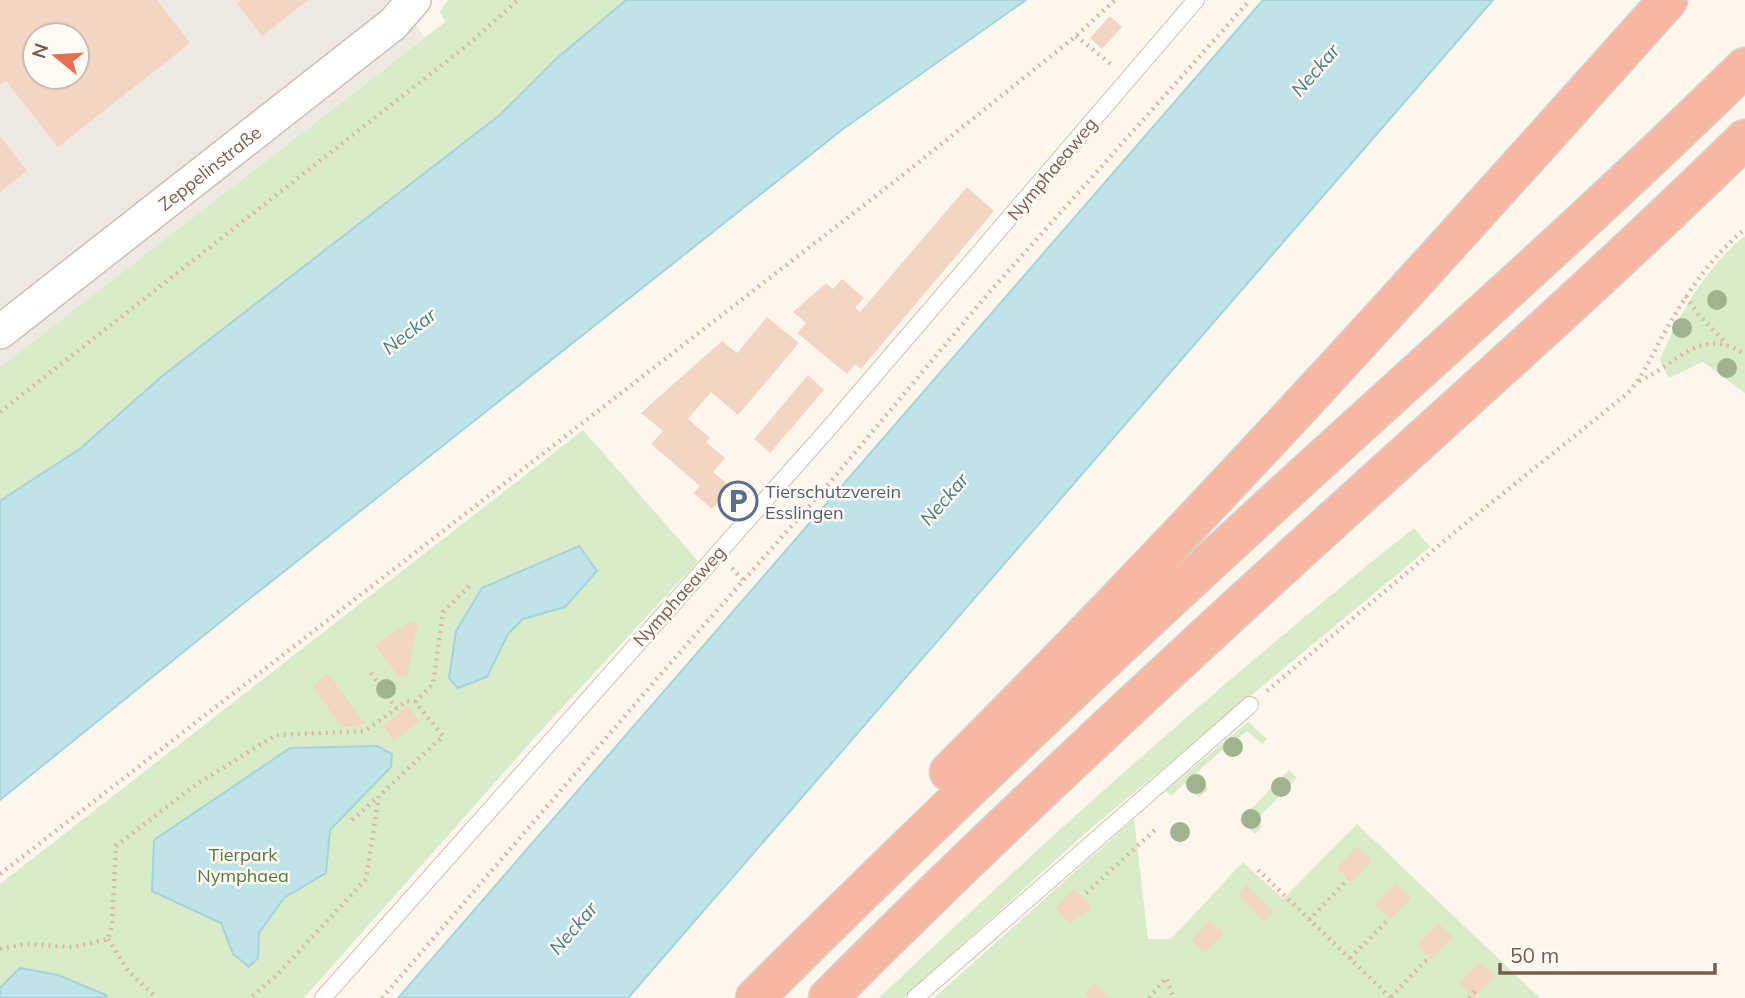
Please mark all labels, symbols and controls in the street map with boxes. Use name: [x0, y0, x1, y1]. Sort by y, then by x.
north arrow: [21, 21, 91, 91]
water label: Neckar: [1286, 38, 1345, 101]
text: N: [26, 40, 53, 61]
street label: Nymphaeaweg: [1002, 113, 1102, 225]
street label: Zeppelinstraße: [153, 120, 265, 215]
water label: Neckar: [377, 302, 442, 360]
water label: Neckar: [915, 467, 974, 530]
parking icon: Tierschutzverein Esslingen: [717, 480, 759, 522]
place label: Tierschutzverein Esslingen: [765, 480, 901, 524]
street label: Nymphaeaweg: [628, 541, 730, 651]
park label: Tierpark Nymphaea: [197, 843, 289, 887]
water label: Neckar: [544, 896, 603, 959]
scale bar: [1500, 932, 1715, 976]
text: 50 m: [1510, 942, 1559, 968]

